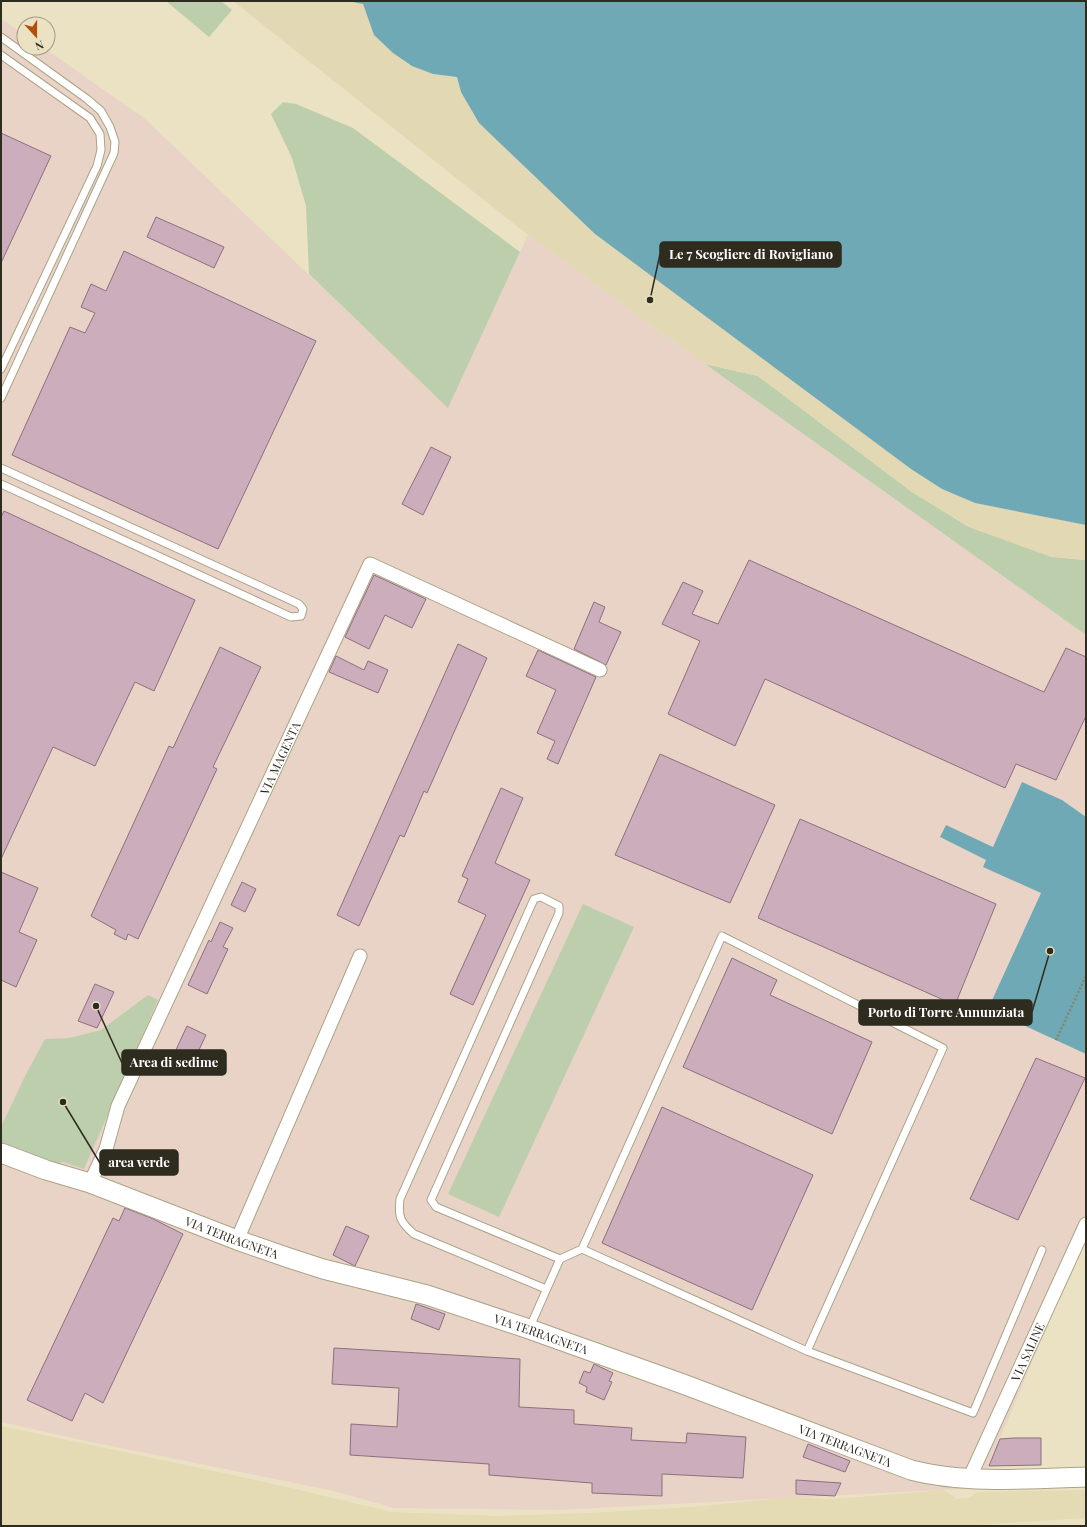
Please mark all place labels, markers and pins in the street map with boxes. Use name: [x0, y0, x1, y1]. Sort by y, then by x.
callout: Le 7 Scogliere di Rovigliano: [660, 242, 841, 267]
callout: Porto di Torre Annunziata: [859, 1000, 1032, 1025]
callout: Area di sedime: [122, 1050, 226, 1075]
callout: area verde: [100, 1150, 178, 1175]

